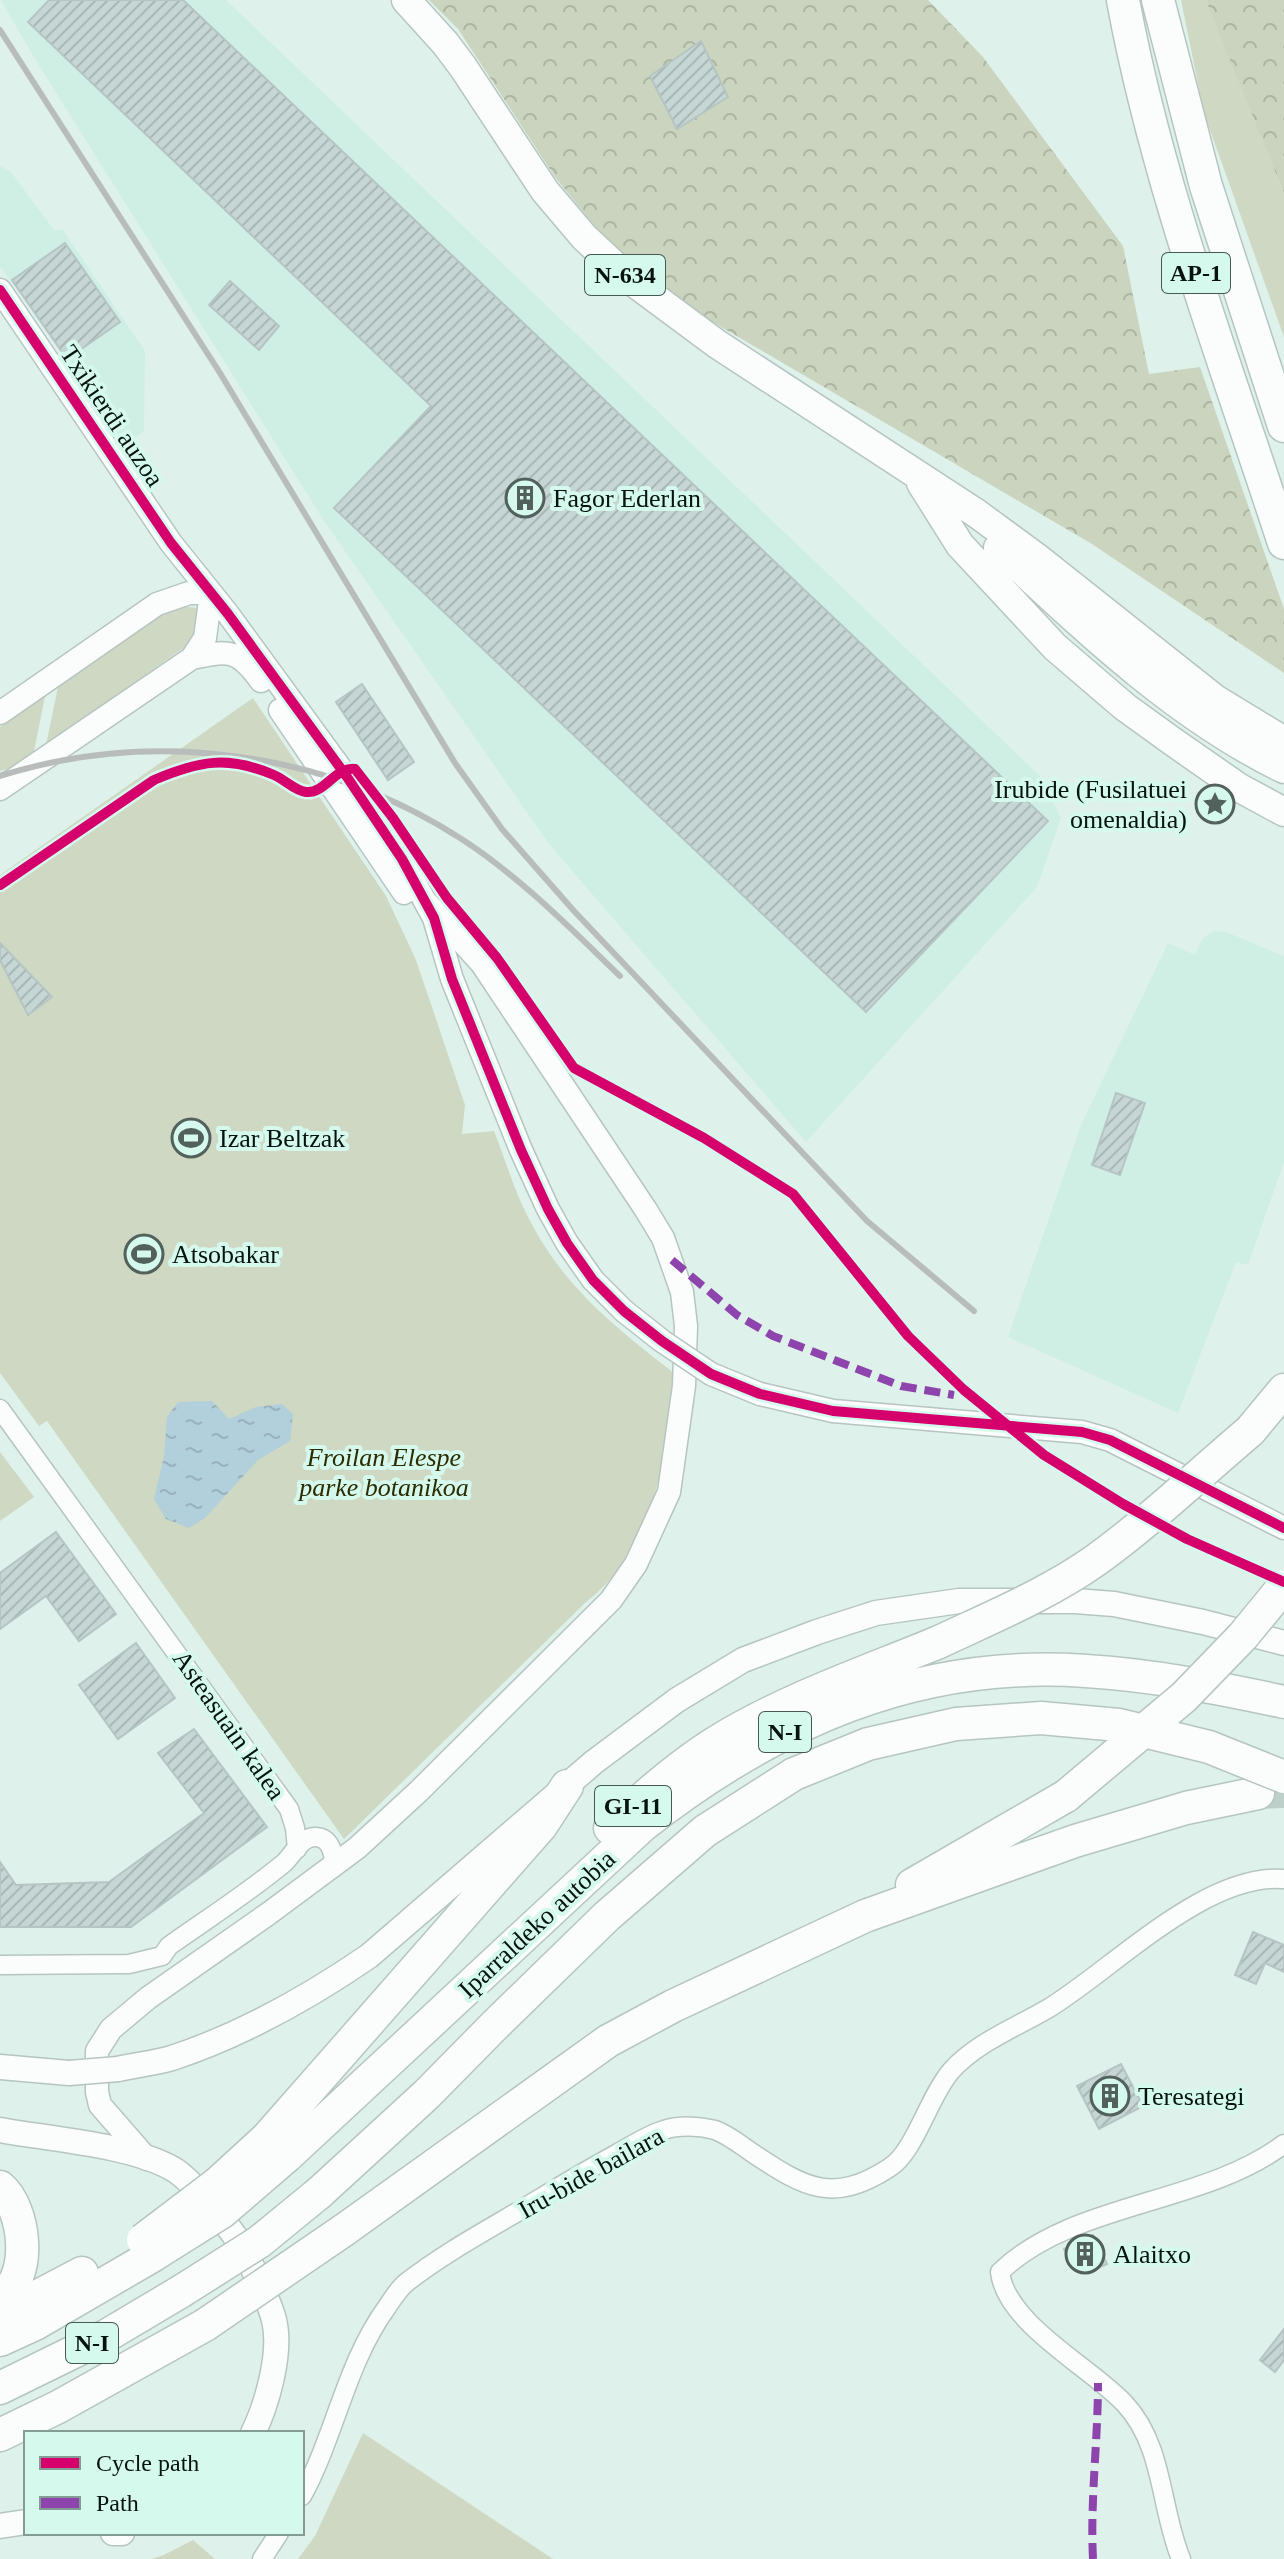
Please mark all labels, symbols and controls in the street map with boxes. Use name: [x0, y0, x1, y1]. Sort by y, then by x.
road number: AP-1: [1162, 253, 1230, 293]
road number: N-634: [585, 255, 665, 295]
street label: Txikierdi auzoa: [54, 340, 170, 492]
building icon: Fagor Ederlan: [504, 477, 546, 519]
place label: Fagor Ederlan: [553, 484, 701, 513]
place label: Irubide (Fusilatuei omenaldia): [994, 775, 1187, 834]
place icon: Irubide (Fusilatuei omenaldia): [1194, 783, 1236, 825]
sports icon: Izar Beltzak: [170, 1117, 212, 1159]
place label: Izar Beltzak: [219, 1124, 345, 1153]
sports icon: Atsobakar: [123, 1233, 165, 1275]
place label: Atsobakar: [172, 1240, 279, 1269]
park label: Froilan Elespe parke botanikoa: [297, 1443, 469, 1502]
street label: Asteasuain kalea: [167, 1645, 291, 1806]
road number: N-I: [759, 1712, 811, 1752]
road number: GI-11: [595, 1786, 671, 1826]
street label: Iparraldeko autobia: [453, 1844, 621, 2004]
building icon: Teresategi: [1089, 2075, 1131, 2117]
place label: Teresategi: [1138, 2082, 1244, 2111]
street label: Iru-bide bailara: [514, 2121, 669, 2225]
building icon: Alaitxo: [1064, 2233, 1106, 2275]
place label: Alaitxo: [1113, 2240, 1191, 2269]
road number: N-I: [66, 2323, 118, 2363]
legend: [24, 2431, 304, 2535]
text: Cycle path: [96, 2450, 199, 2476]
text: Path: [96, 2490, 139, 2516]

